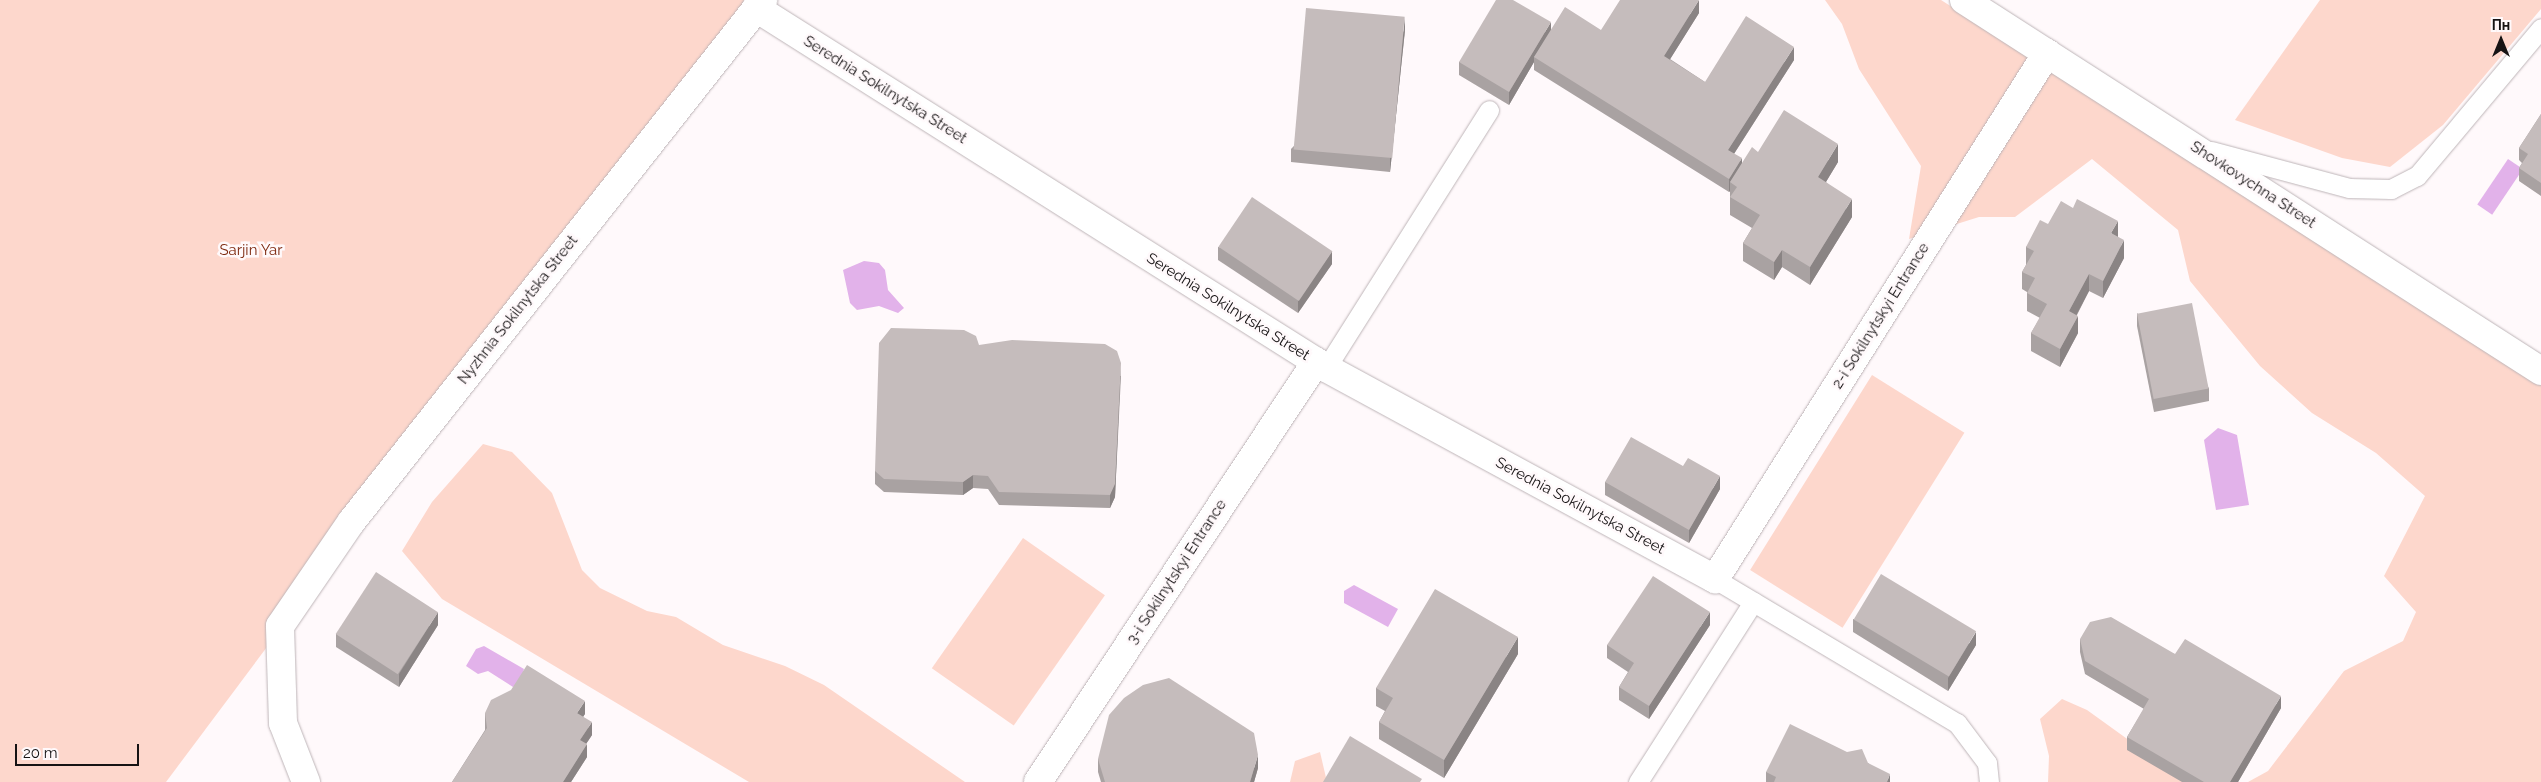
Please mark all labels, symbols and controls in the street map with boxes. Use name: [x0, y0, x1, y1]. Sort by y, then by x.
north arrow: [2476, 15, 2526, 65]
text: Пн: [2492, 17, 2510, 33]
street label: Serednia Sokilnytska Street: [800, 32, 970, 148]
street label: Shovkovychna Street: [2187, 138, 2319, 232]
street label: Nyzhnia Sokilnytska Street: [454, 232, 582, 388]
street label: 2-i Sokilnytskyi Entrance: [1829, 240, 1933, 392]
park label: Sarjin Yar: [219, 242, 283, 260]
street label: Serednia Sokilnytska Street: [1143, 249, 1313, 365]
street label: Serednia Sokilnytska Street: [1492, 454, 1668, 558]
street label: 3-i Sokilnytskyi Entrance: [1123, 496, 1231, 648]
scale bar: [18, 734, 141, 766]
text: 20 m: [23, 744, 58, 762]

